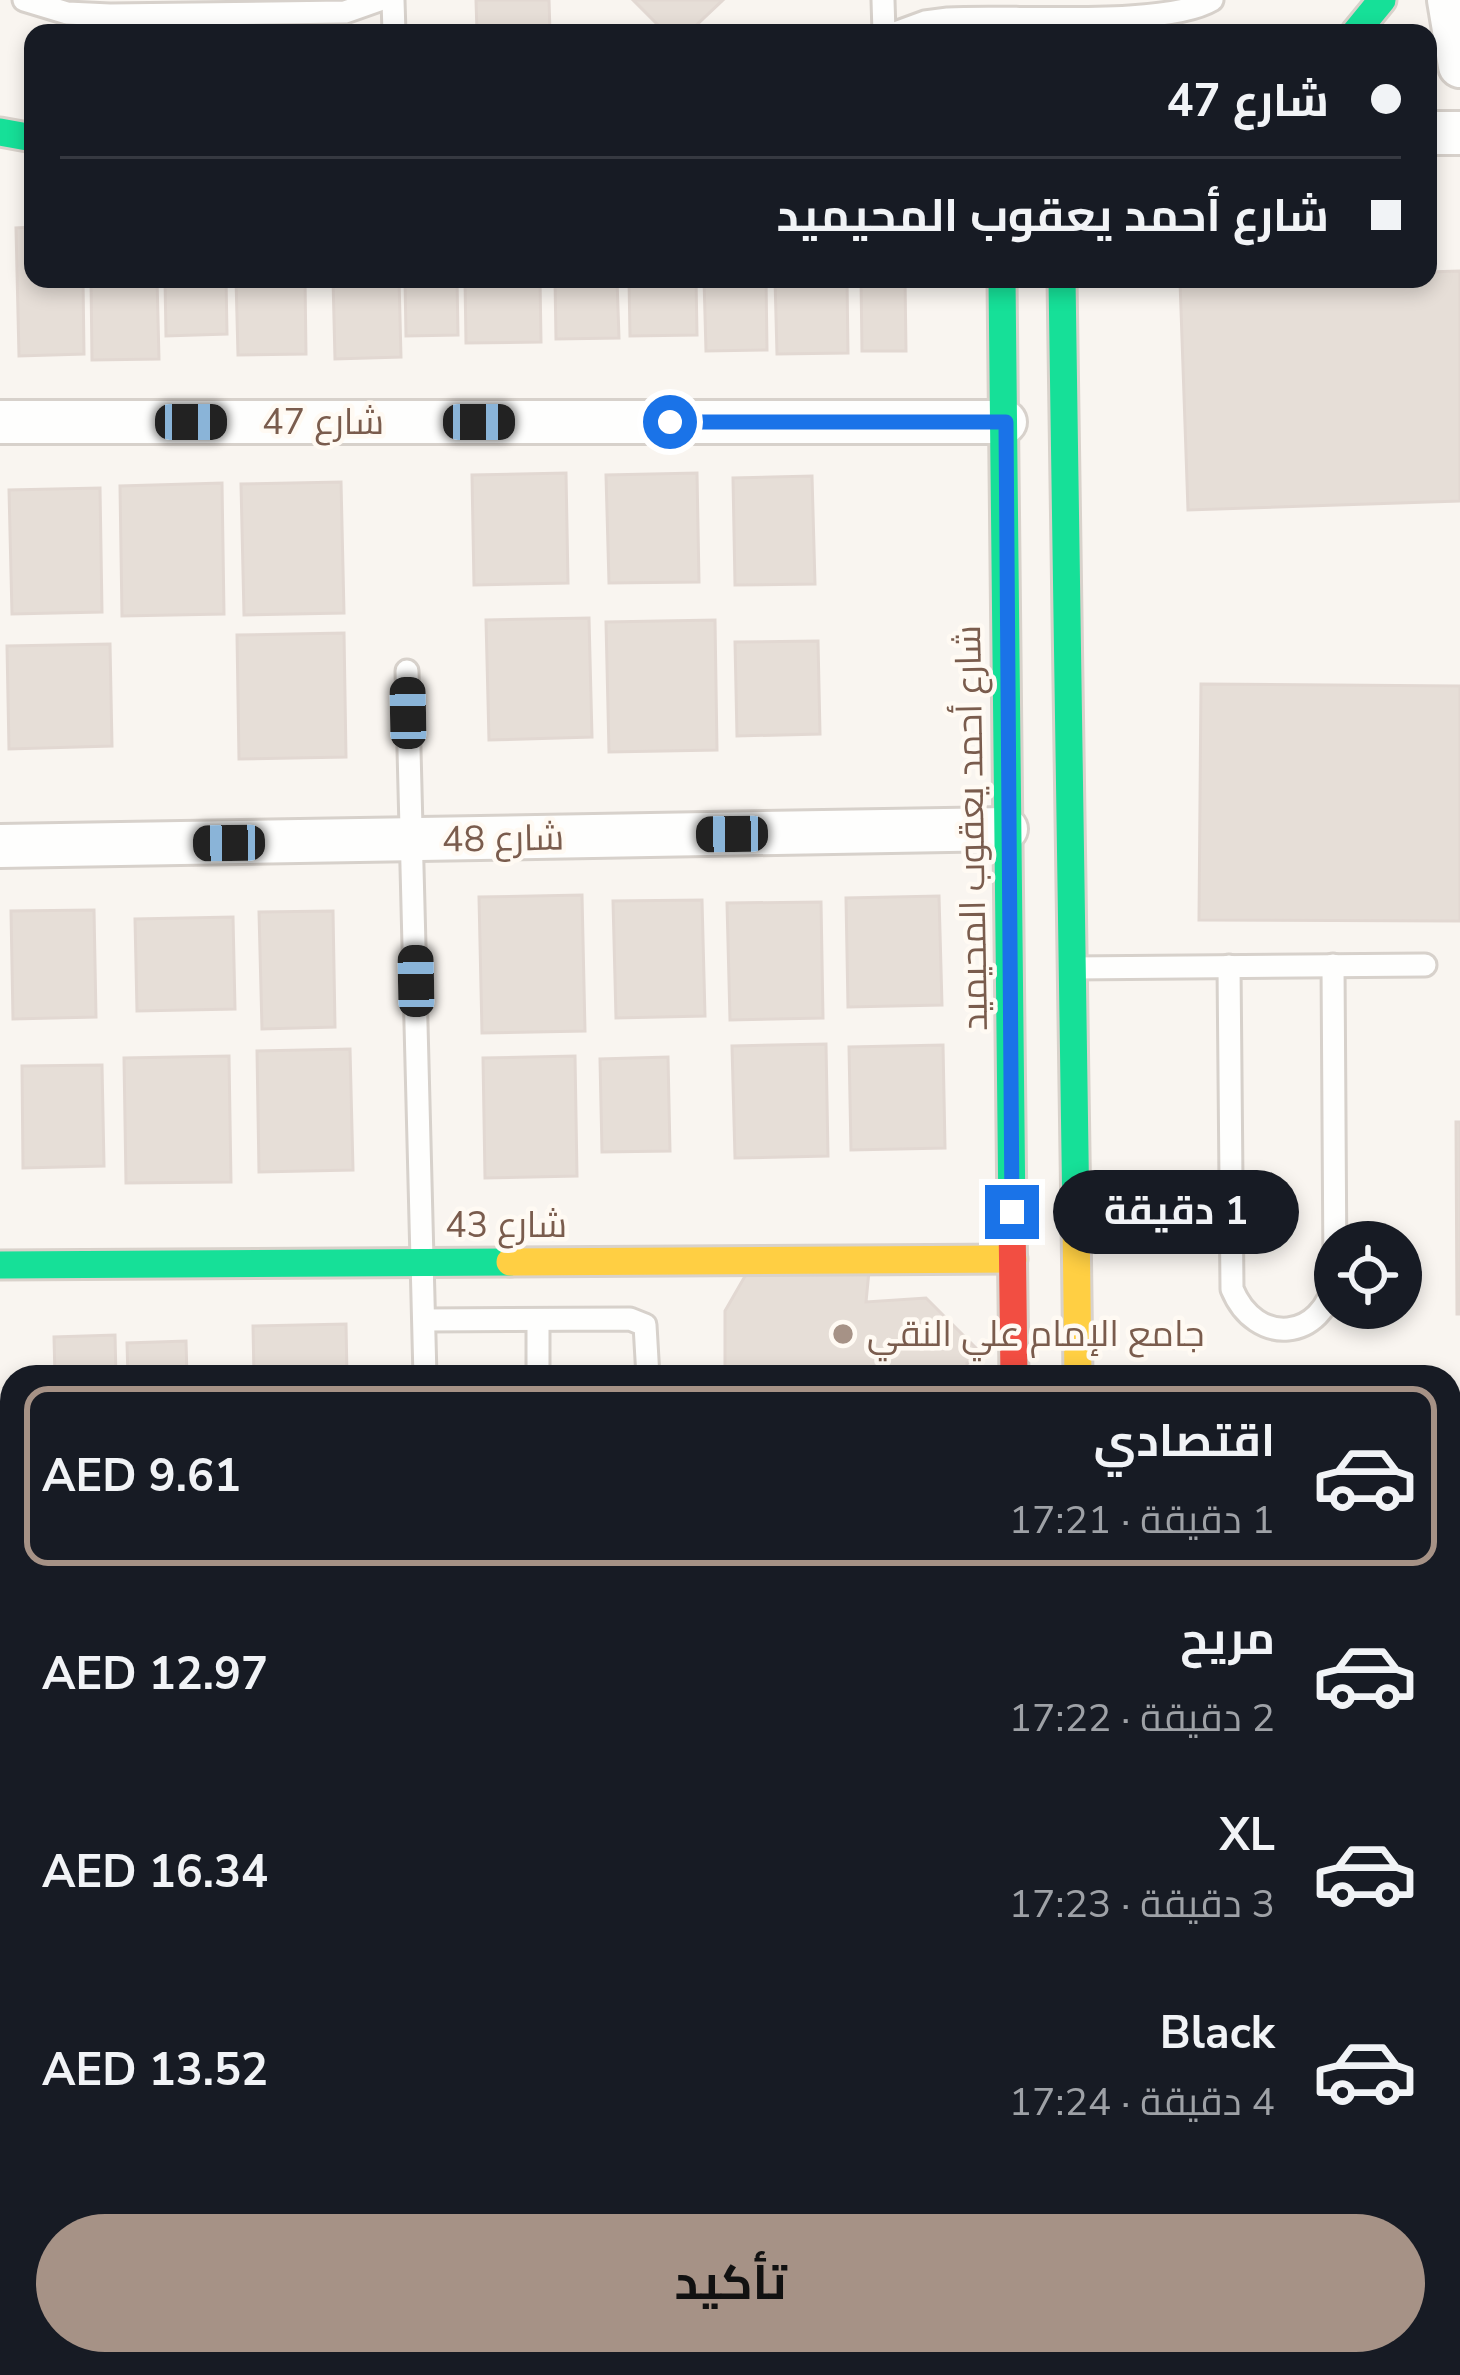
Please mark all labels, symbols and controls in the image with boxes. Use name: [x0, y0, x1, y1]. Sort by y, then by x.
text: شارع 47: [1167, 71, 1329, 132]
text: شارع أحمد يعقوب المحيميد: [777, 186, 1329, 247]
route start: [643, 395, 697, 449]
street label: شارع 47: [262, 398, 384, 447]
car: [155, 404, 227, 440]
car: [443, 404, 515, 440]
street label: شارع أحمد يعقوب المحيميد: [944, 625, 1000, 1031]
car: [389, 677, 427, 749]
street label: شارع 48: [441, 813, 565, 865]
car: [696, 815, 768, 853]
car: [193, 824, 265, 862]
car: [397, 945, 435, 1017]
callout: 1 دقيقة: [1054, 1170, 1300, 1254]
route end: [985, 1185, 1039, 1239]
text: 1 دقيقة: [1104, 1185, 1248, 1238]
street label: شارع 43: [445, 1201, 567, 1250]
map controls: [1314, 1221, 1422, 1329]
button: locate: [1314, 1221, 1422, 1329]
place label: جامع الإمام علي النقي: [867, 1310, 1205, 1362]
marker: جامع الإمام علي النقي: [830, 1321, 856, 1347]
text: اقتصادي: [1094, 1411, 1275, 1472]
icon: car: [1311, 1422, 1419, 1530]
text: AED 9.61: [42, 1446, 241, 1507]
text: 1 دقيقة · 17:21: [1009, 1494, 1275, 1547]
text: مريح: [1180, 1609, 1275, 1670]
icon: car: [1311, 1620, 1419, 1728]
text: AED 12.97: [42, 1644, 268, 1705]
text: 2 دقيقة · 17:22: [1009, 1692, 1275, 1745]
text: XL: [1219, 1805, 1275, 1866]
icon: car: [1311, 1818, 1419, 1926]
text: AED 16.34: [42, 1842, 268, 1903]
text: 3 دقيقة · 17:23: [1009, 1878, 1275, 1931]
text: Black: [1160, 2003, 1275, 2064]
icon: car: [1311, 2016, 1419, 2124]
text: AED 13.52: [42, 2040, 268, 2101]
text: 4 دقيقة · 17:24: [1009, 2076, 1275, 2129]
button: تأكيد: [36, 2214, 1425, 2352]

